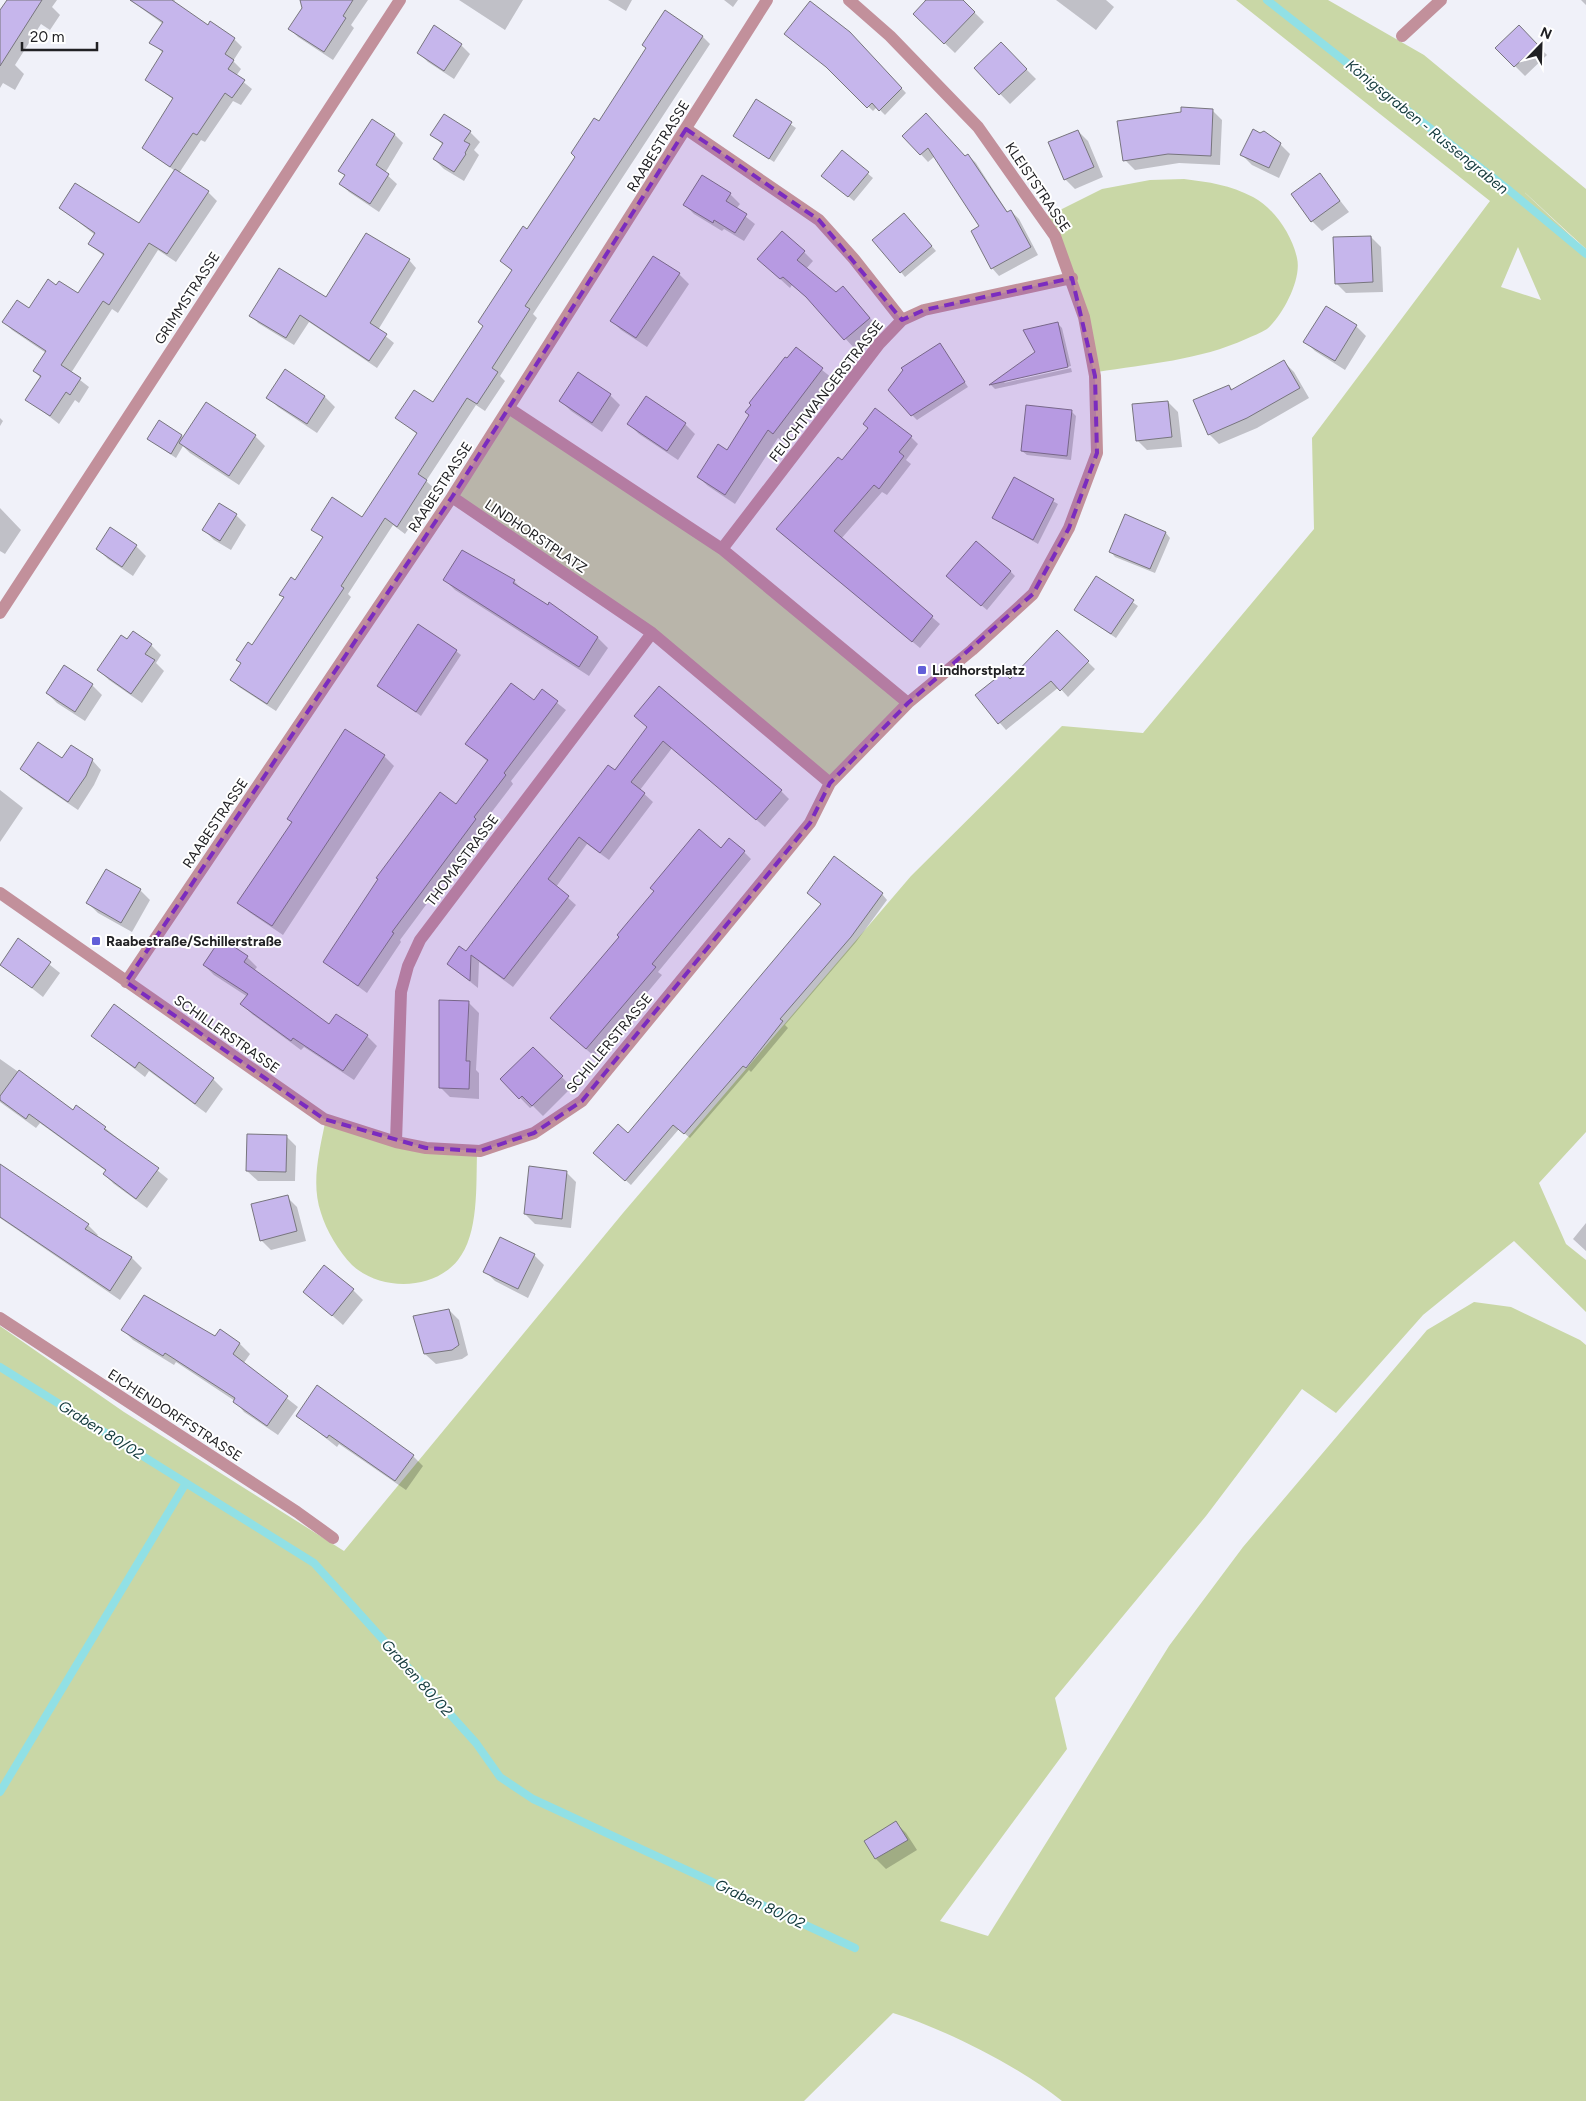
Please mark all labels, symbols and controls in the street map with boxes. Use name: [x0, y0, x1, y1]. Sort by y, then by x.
scale bar: [22, 20, 98, 52]
north arrow: [1516, 20, 1566, 70]
text: N: [1538, 24, 1554, 43]
text: 20 m: [30, 28, 64, 46]
water label: Königsgraben - Russengraben: [1342, 56, 1512, 198]
street label: RAABESTRASSE: [623, 97, 693, 195]
street label: KLEISTSTRASSE: [1001, 139, 1074, 235]
street label: GRIMMSTRASSE: [151, 249, 224, 348]
street label: FEUCHTWANGERSTRASSE: [766, 317, 887, 466]
street label: RAABESTRASSE: [405, 439, 476, 536]
street label: LINDHORSTPLATZ: [481, 496, 590, 577]
place label: Lindhorstplatz: [932, 662, 1025, 679]
marker: Lindhorstplatz: [916, 664, 928, 676]
street label: RAABESTRASSE: [179, 775, 252, 871]
street label: THOMASTRASSE: [422, 811, 502, 910]
place label: Raabestraße/Schillerstraße: [106, 933, 282, 950]
marker: Raabestraße/Schillerstraße: [90, 935, 102, 947]
street label: SCHILLERSTRASSE: [563, 990, 656, 1097]
street label: SCHILLERSTRASSE: [171, 992, 283, 1077]
street label: EICHENDORFFSTRASSE: [105, 1366, 245, 1465]
water label: Graben 80/02: [55, 1397, 147, 1464]
water label: Graben 80/02: [378, 1636, 457, 1721]
water label: Graben 80/02: [712, 1875, 808, 1933]

